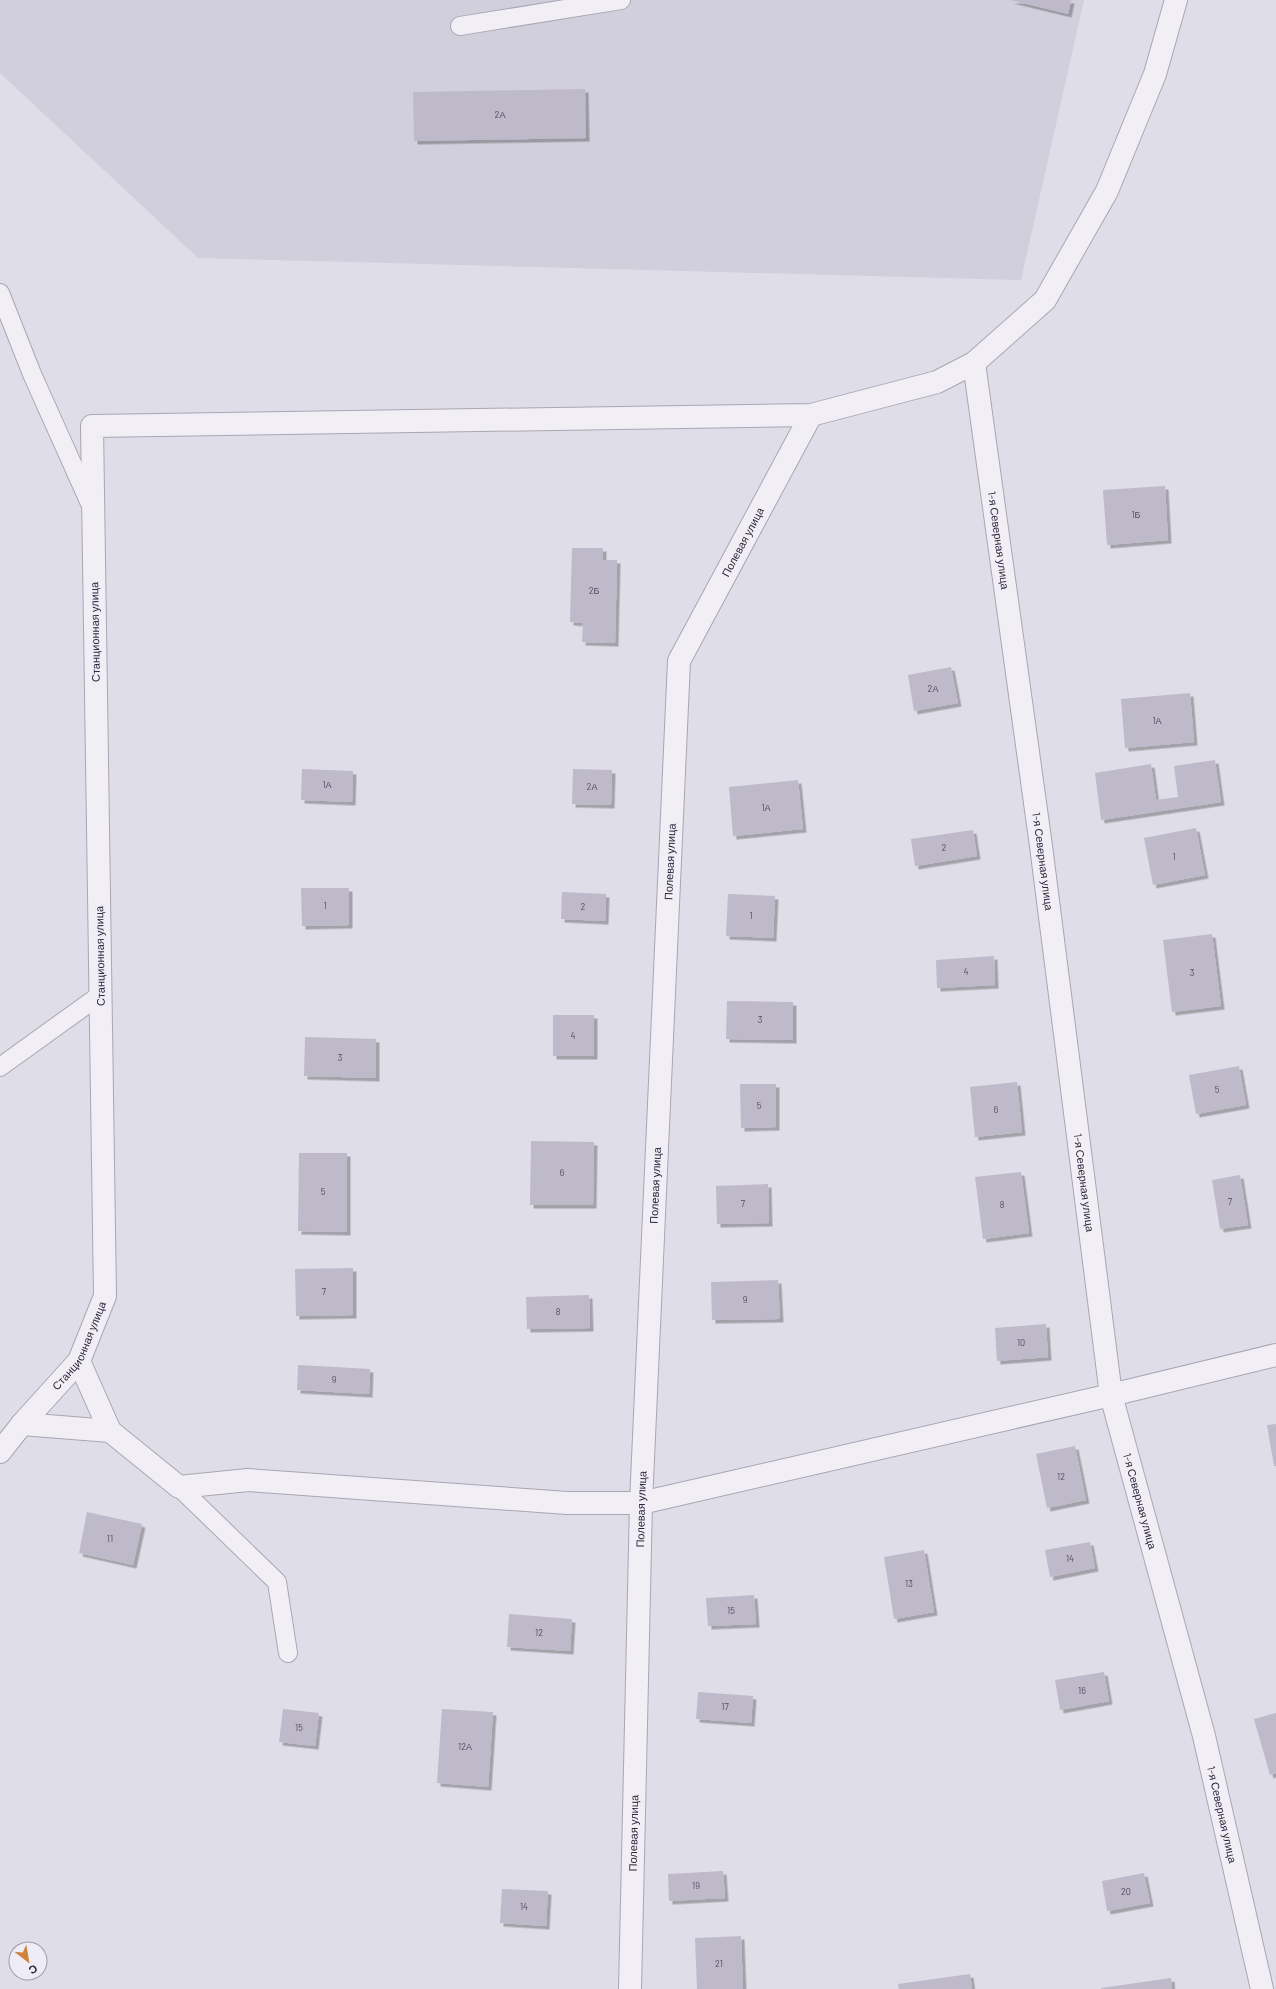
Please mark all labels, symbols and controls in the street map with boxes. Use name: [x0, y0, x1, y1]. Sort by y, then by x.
house number: 2А: [495, 109, 505, 120]
street label: 1-я Северная улица: [986, 490, 1012, 591]
street label: Полевая улица: [719, 504, 767, 579]
house number: 1Б: [1131, 509, 1141, 520]
street label: Станционная улица: [87, 581, 102, 682]
house number: 2Б: [589, 585, 599, 596]
house number: 2А: [928, 683, 938, 694]
house number: 1А: [1152, 715, 1162, 726]
house number: 1А: [322, 779, 332, 790]
house number: 2А: [587, 781, 597, 792]
house number: 1А: [761, 802, 771, 813]
street label: 1-я Северная улица: [1030, 811, 1056, 912]
street label: Полевая улица: [661, 822, 678, 900]
house number: 2: [942, 842, 947, 853]
house number: 1: [1172, 851, 1176, 862]
house number: 1: [323, 900, 327, 911]
house number: 2: [581, 901, 586, 912]
street label: Станционная улица: [92, 905, 107, 1006]
house number: 1: [749, 910, 753, 921]
house number: 4: [964, 966, 969, 977]
house number: 3: [1190, 967, 1195, 978]
house number: 3: [758, 1014, 763, 1025]
house number: 4: [571, 1030, 576, 1041]
house number: 3: [338, 1052, 343, 1063]
house number: 5: [1215, 1084, 1220, 1095]
house number: 5: [757, 1100, 762, 1111]
house number: 6: [994, 1104, 999, 1115]
street label: 1-я Северная улица: [1072, 1133, 1097, 1233]
street label: Полевая улица: [647, 1146, 663, 1224]
house number: 6: [560, 1167, 565, 1178]
house number: 5: [321, 1186, 326, 1197]
house number: 7: [1228, 1196, 1233, 1207]
house number: 7: [741, 1198, 746, 1209]
house number: 8: [1000, 1199, 1005, 1210]
house number: 7: [322, 1286, 327, 1297]
house number: 9: [743, 1294, 748, 1305]
street label: Станционная улица: [49, 1299, 109, 1392]
house number: 8: [556, 1306, 561, 1317]
house number: 10: [1017, 1337, 1025, 1348]
house number: 9: [332, 1374, 337, 1385]
street label: 1-я Северная улица: [1121, 1451, 1160, 1551]
street label: Полевая улица: [633, 1470, 648, 1548]
house number: 12: [1057, 1471, 1065, 1482]
house number: 11: [107, 1533, 113, 1544]
house number: 14: [1066, 1553, 1074, 1564]
house number: 13: [905, 1578, 913, 1589]
house number: 15: [727, 1605, 735, 1616]
house number: 12: [535, 1627, 543, 1638]
house number: 16: [1078, 1685, 1086, 1696]
house number: 17: [721, 1701, 729, 1712]
house number: 15: [295, 1722, 303, 1733]
house number: 12А: [458, 1741, 472, 1752]
street label: 1-я Северная улица: [1205, 1765, 1240, 1865]
street label: Полевая улица: [626, 1794, 640, 1871]
house number: 19: [692, 1880, 700, 1891]
house number: 20: [1121, 1886, 1131, 1897]
house number: 14: [520, 1901, 528, 1912]
north arrow: [8, 1941, 48, 1981]
house number: 21: [715, 1958, 723, 1969]
text: С: [27, 1962, 40, 1978]

